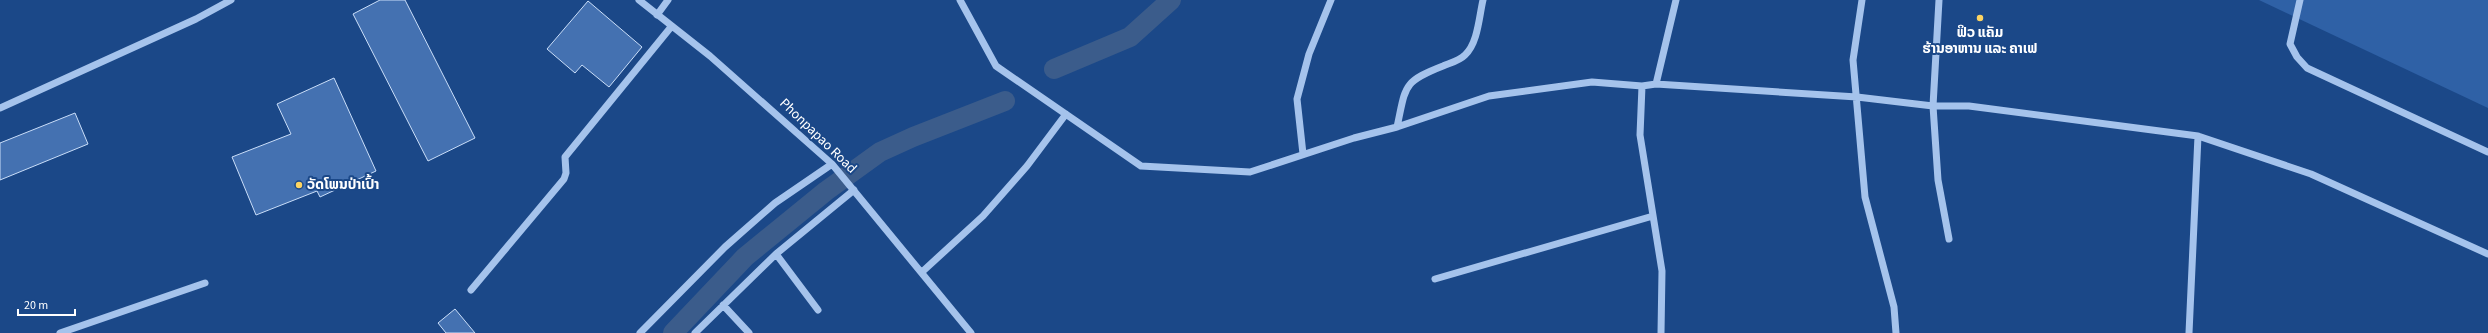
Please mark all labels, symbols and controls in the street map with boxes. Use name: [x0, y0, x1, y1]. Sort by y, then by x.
marker: ຟິວ ແຄັມ ຮ້ານອາຫານ ແລະ ຄາເຟ: [1975, 13, 1985, 23]
place label: ຟິວ ແຄັມ ຮ້ານອາຫານ ແລະ ຄາເຟ: [1923, 23, 2037, 59]
street label: Phonpapao Road: [775, 94, 861, 178]
place label: ວັດໂພນປ່າເປົ້າ: [307, 173, 379, 195]
marker: ວັດໂພນປ່າເປົ້າ: [294, 180, 304, 190]
scale bar: [18, 291, 75, 317]
text: 20 m: [24, 297, 48, 314]

